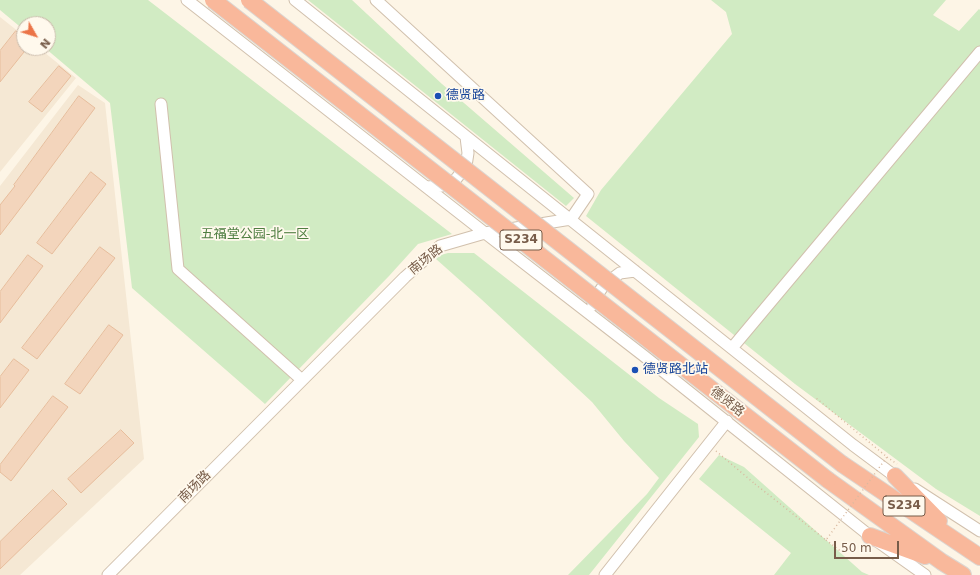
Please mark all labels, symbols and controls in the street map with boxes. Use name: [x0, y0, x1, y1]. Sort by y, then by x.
north arrow: [16, 16, 56, 56]
text: N: [37, 36, 53, 51]
place label: 德贤路: [446, 88, 485, 104]
marker: 德贤路: [433, 91, 443, 101]
park label: 五福堂公园-北一区: [201, 227, 309, 243]
road number: S234: [500, 230, 542, 250]
street label: 南场路: [406, 242, 446, 278]
place label: 德贤路北站: [643, 362, 708, 378]
marker: 德贤路北站: [630, 365, 640, 375]
street label: 德贤路: [707, 384, 747, 420]
street label: 南场路: [176, 468, 214, 506]
road number: S234: [883, 496, 925, 516]
scale bar: [836, 533, 901, 559]
text: 50 m: [841, 541, 872, 555]

